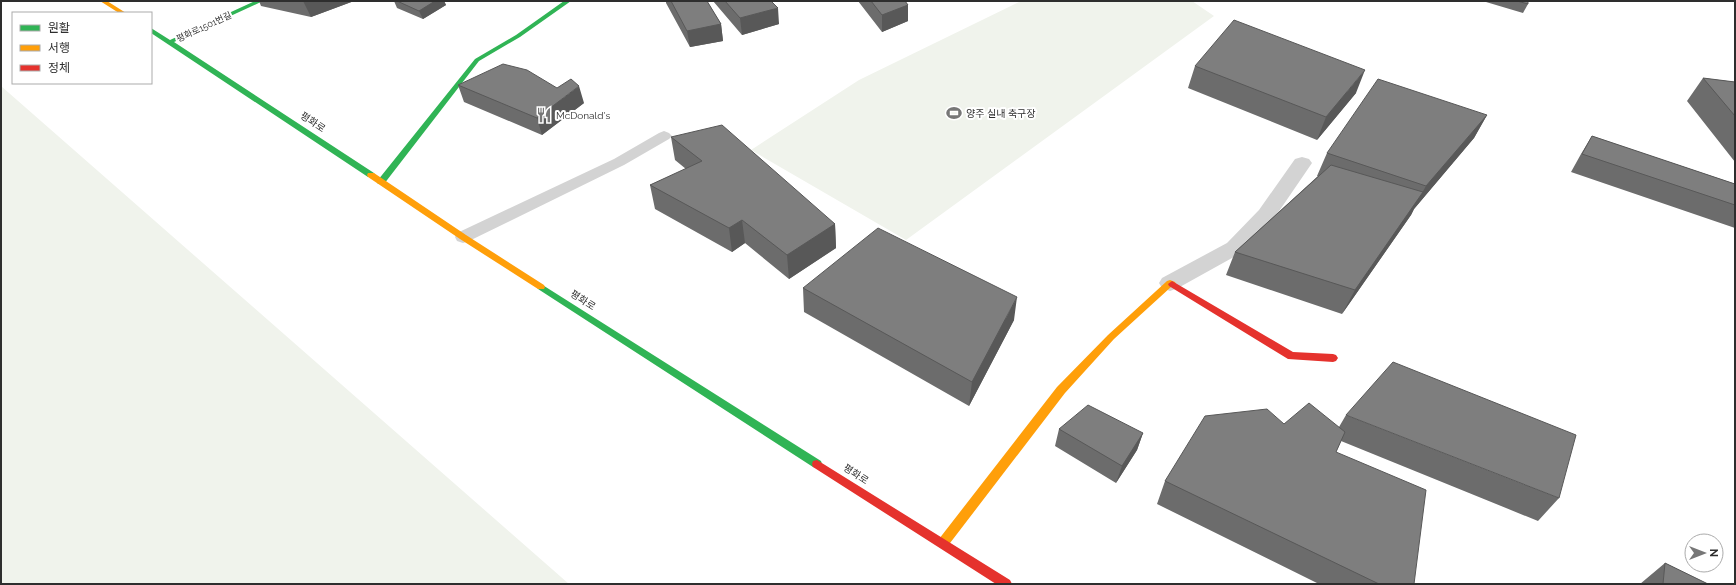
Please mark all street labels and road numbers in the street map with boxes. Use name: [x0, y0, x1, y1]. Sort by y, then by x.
street label: 평화로1501번길: [175, 10, 233, 44]
street label: 평화로: [298, 110, 328, 134]
street label: 평화로: [568, 288, 598, 312]
street label: 평화로: [841, 462, 871, 486]

